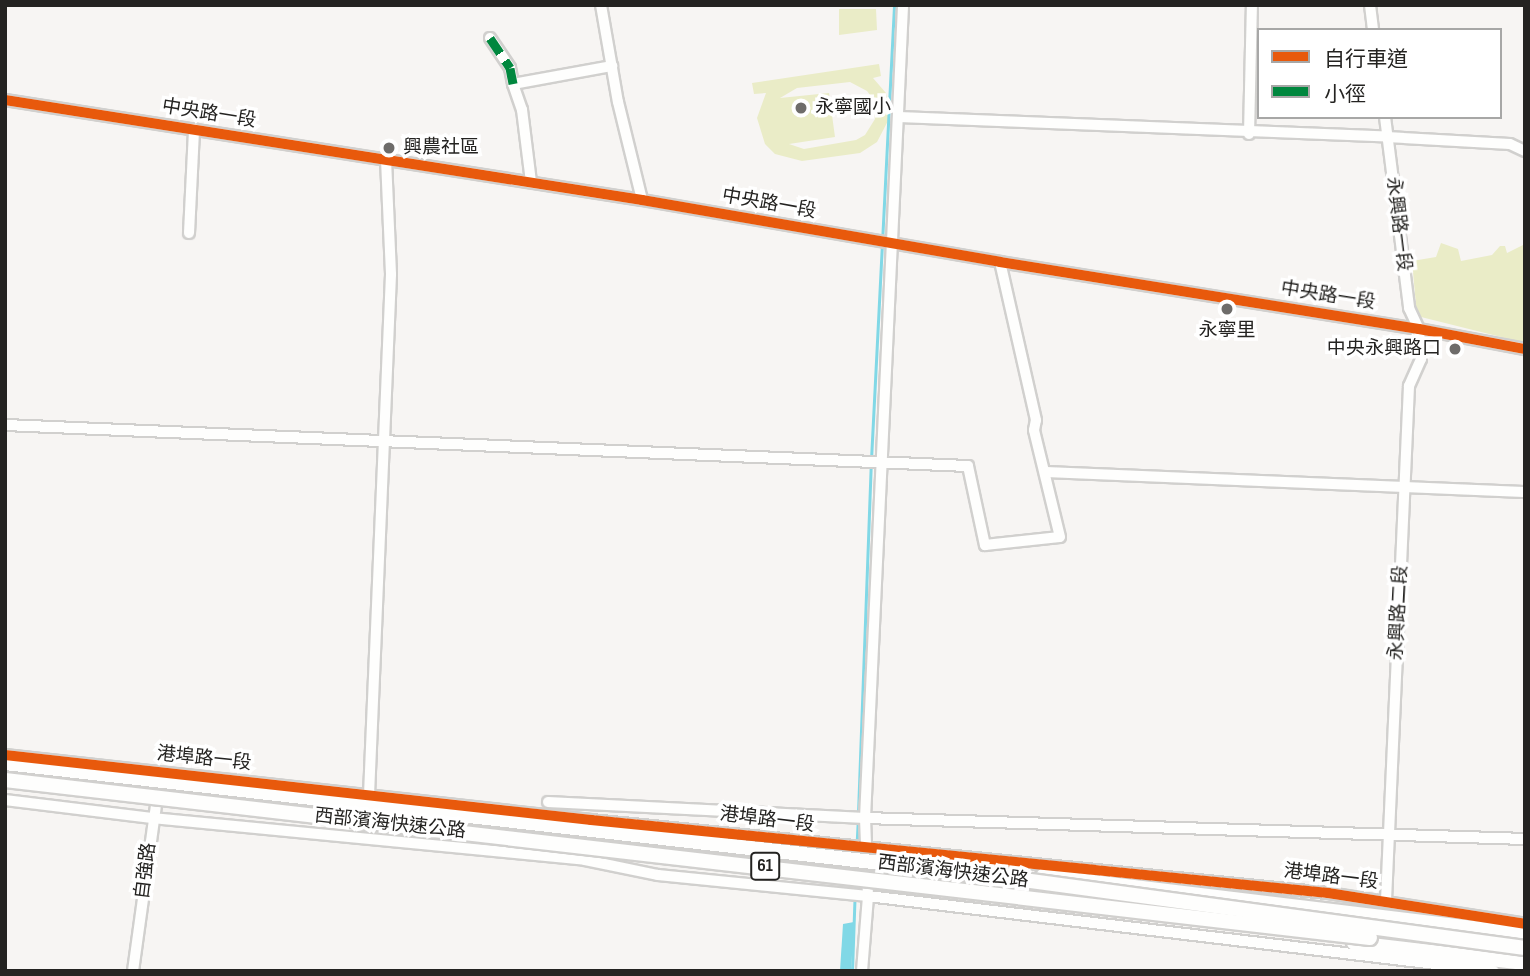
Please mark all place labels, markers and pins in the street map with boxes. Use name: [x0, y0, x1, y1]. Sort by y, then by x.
place label: 永寧國小: [815, 97, 891, 119]
marker: 永寧國小: [793, 100, 809, 116]
place label: 興農社區: [403, 137, 479, 159]
marker: 興農社區: [381, 140, 397, 156]
marker: 永寧里: [1219, 301, 1235, 317]
place label: 永寧里: [1199, 320, 1255, 342]
place label: 中央永興路口: [1327, 338, 1441, 360]
marker: 中央永興路口: [1447, 341, 1463, 357]

